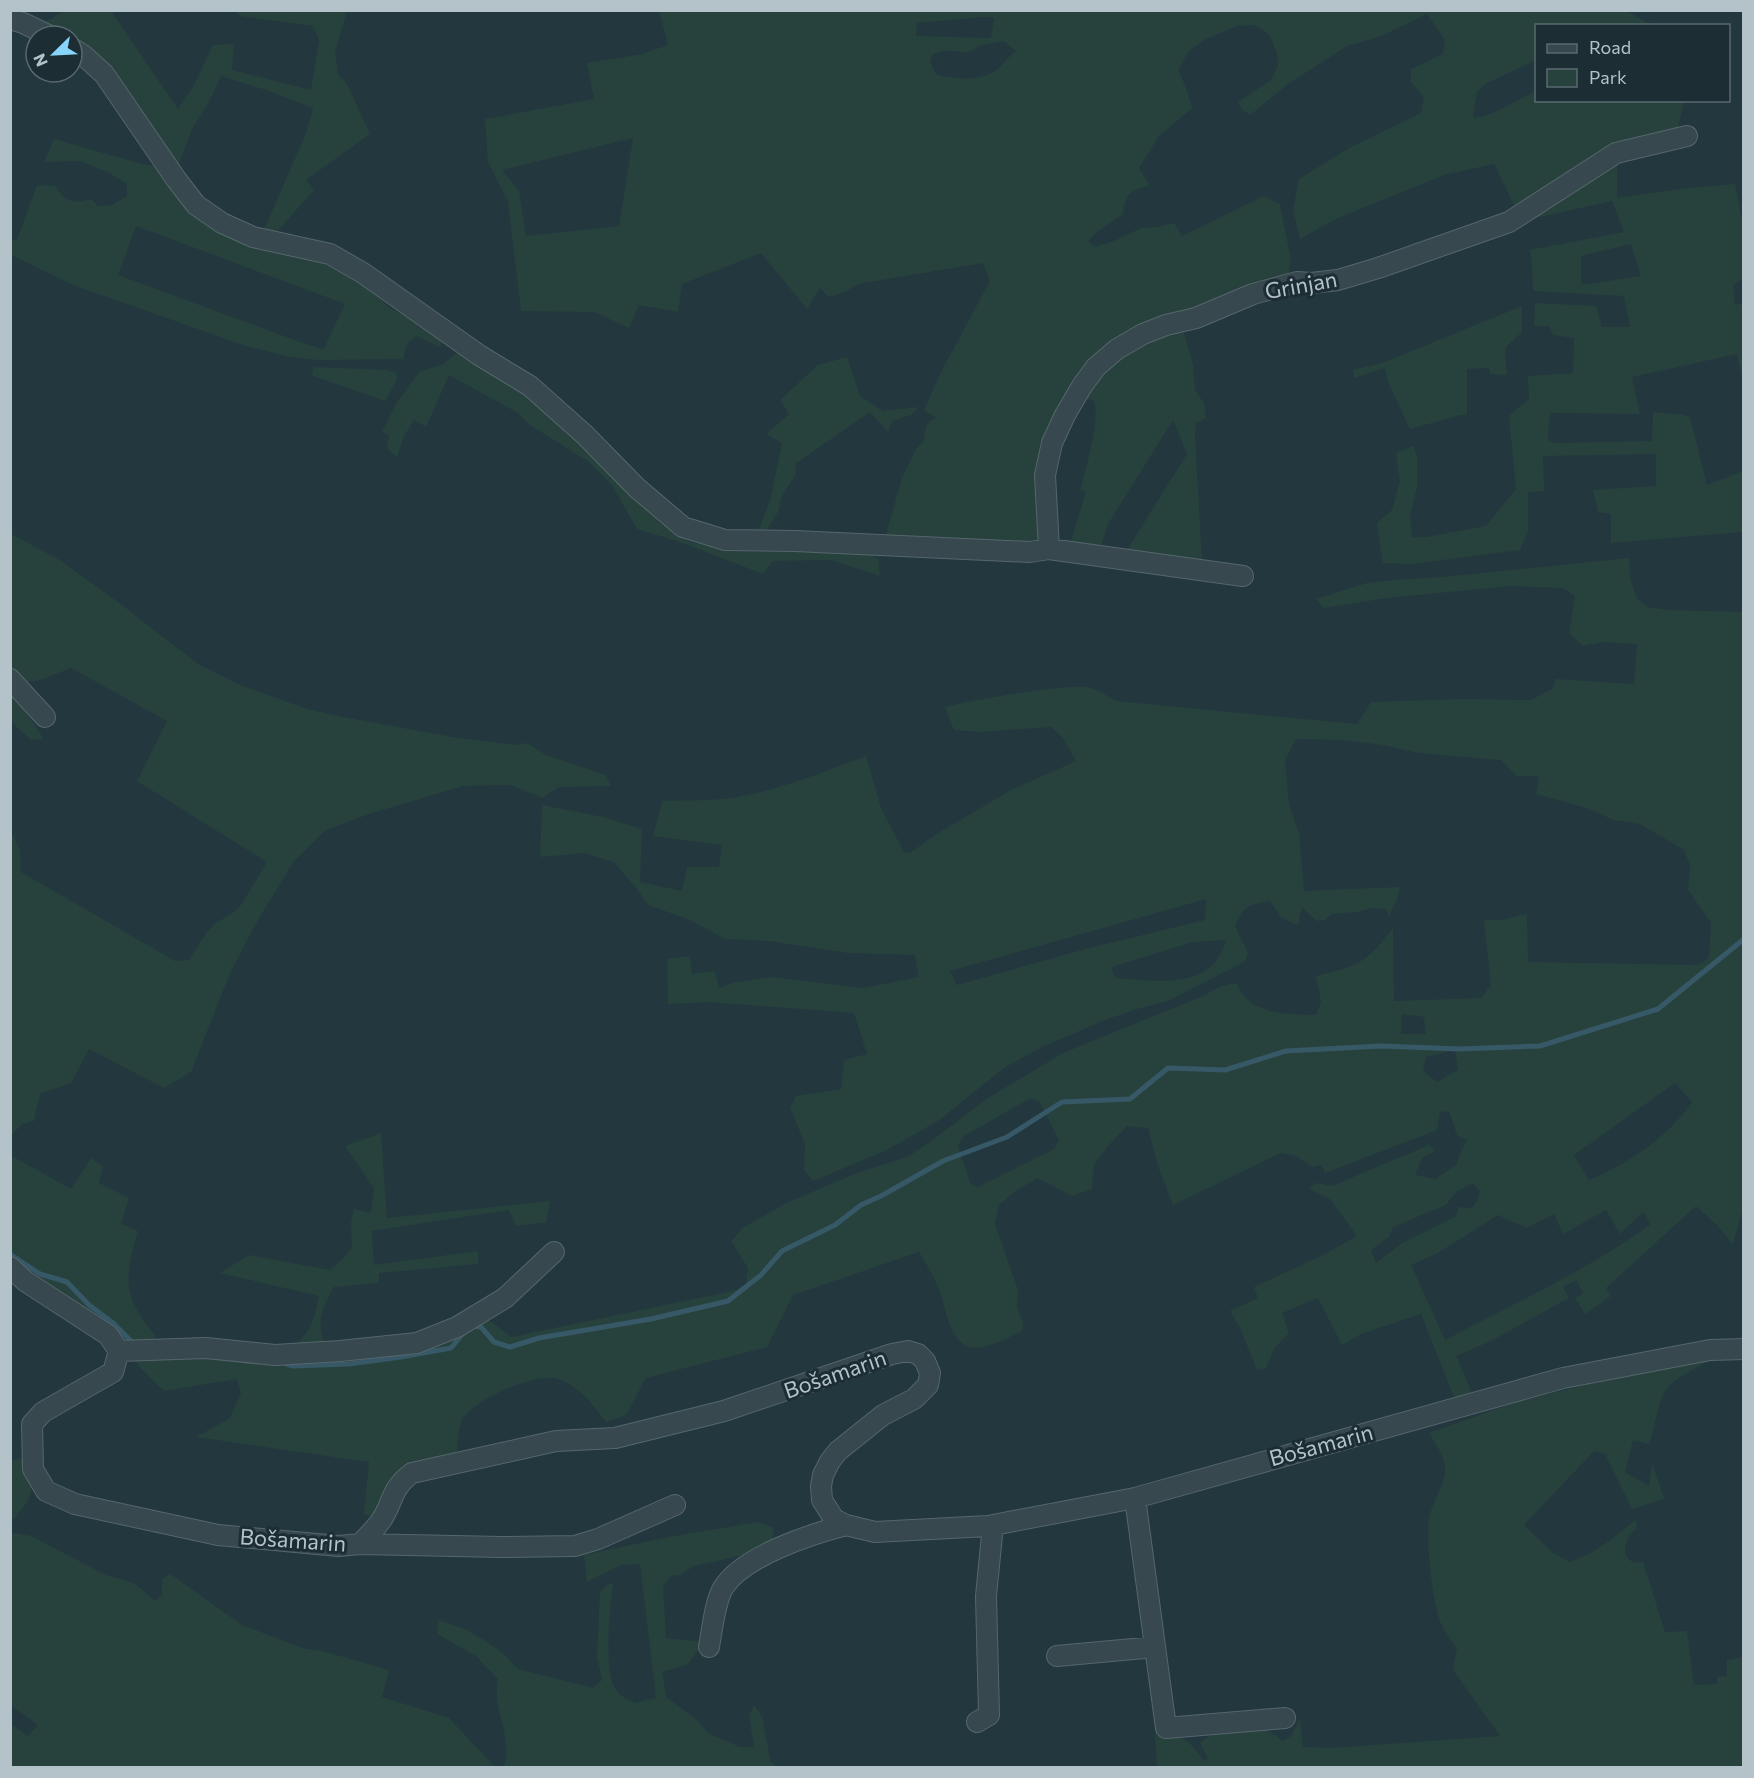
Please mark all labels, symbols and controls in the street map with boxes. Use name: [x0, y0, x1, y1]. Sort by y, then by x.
north arrow: [24, 24, 84, 84]
legend: [1535, 24, 1730, 102]
text: Road: [1589, 36, 1631, 58]
text: N: [29, 51, 51, 70]
text: Park: [1589, 66, 1627, 88]
street label: Grinjan: [1263, 265, 1339, 304]
street label: Bošamarin: [780, 1343, 890, 1404]
street label: Bošamarin: [1266, 1418, 1376, 1471]
street label: Bošamarin: [239, 1522, 347, 1557]

